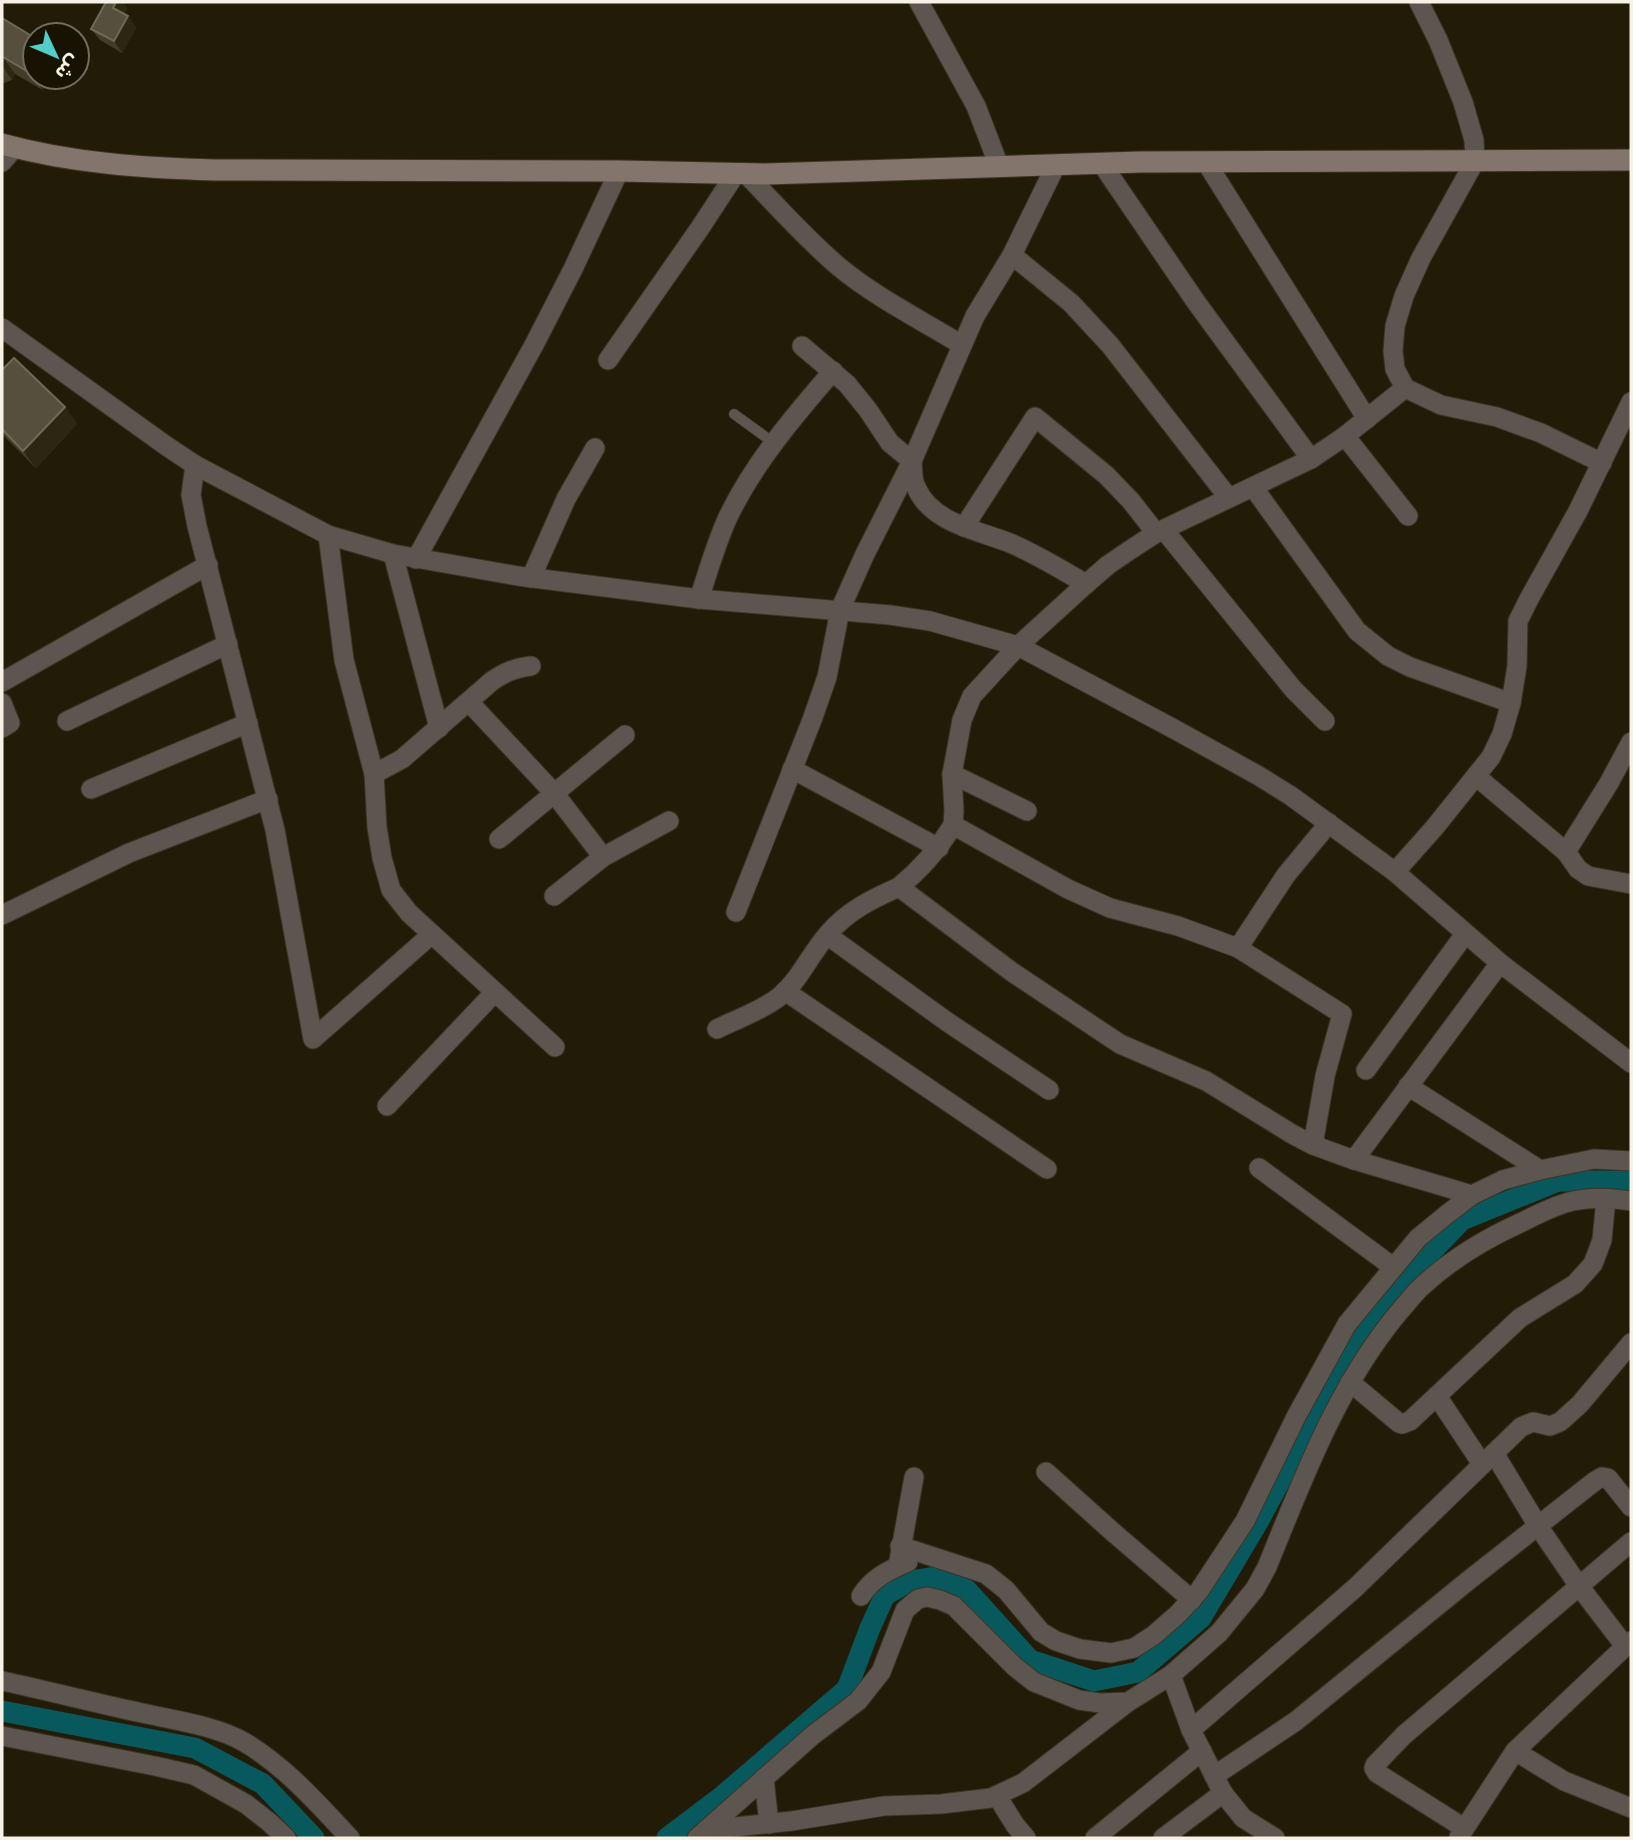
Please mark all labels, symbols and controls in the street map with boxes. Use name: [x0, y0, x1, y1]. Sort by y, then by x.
north arrow: [21, 21, 91, 91]
text: ش: [51, 50, 85, 85]

